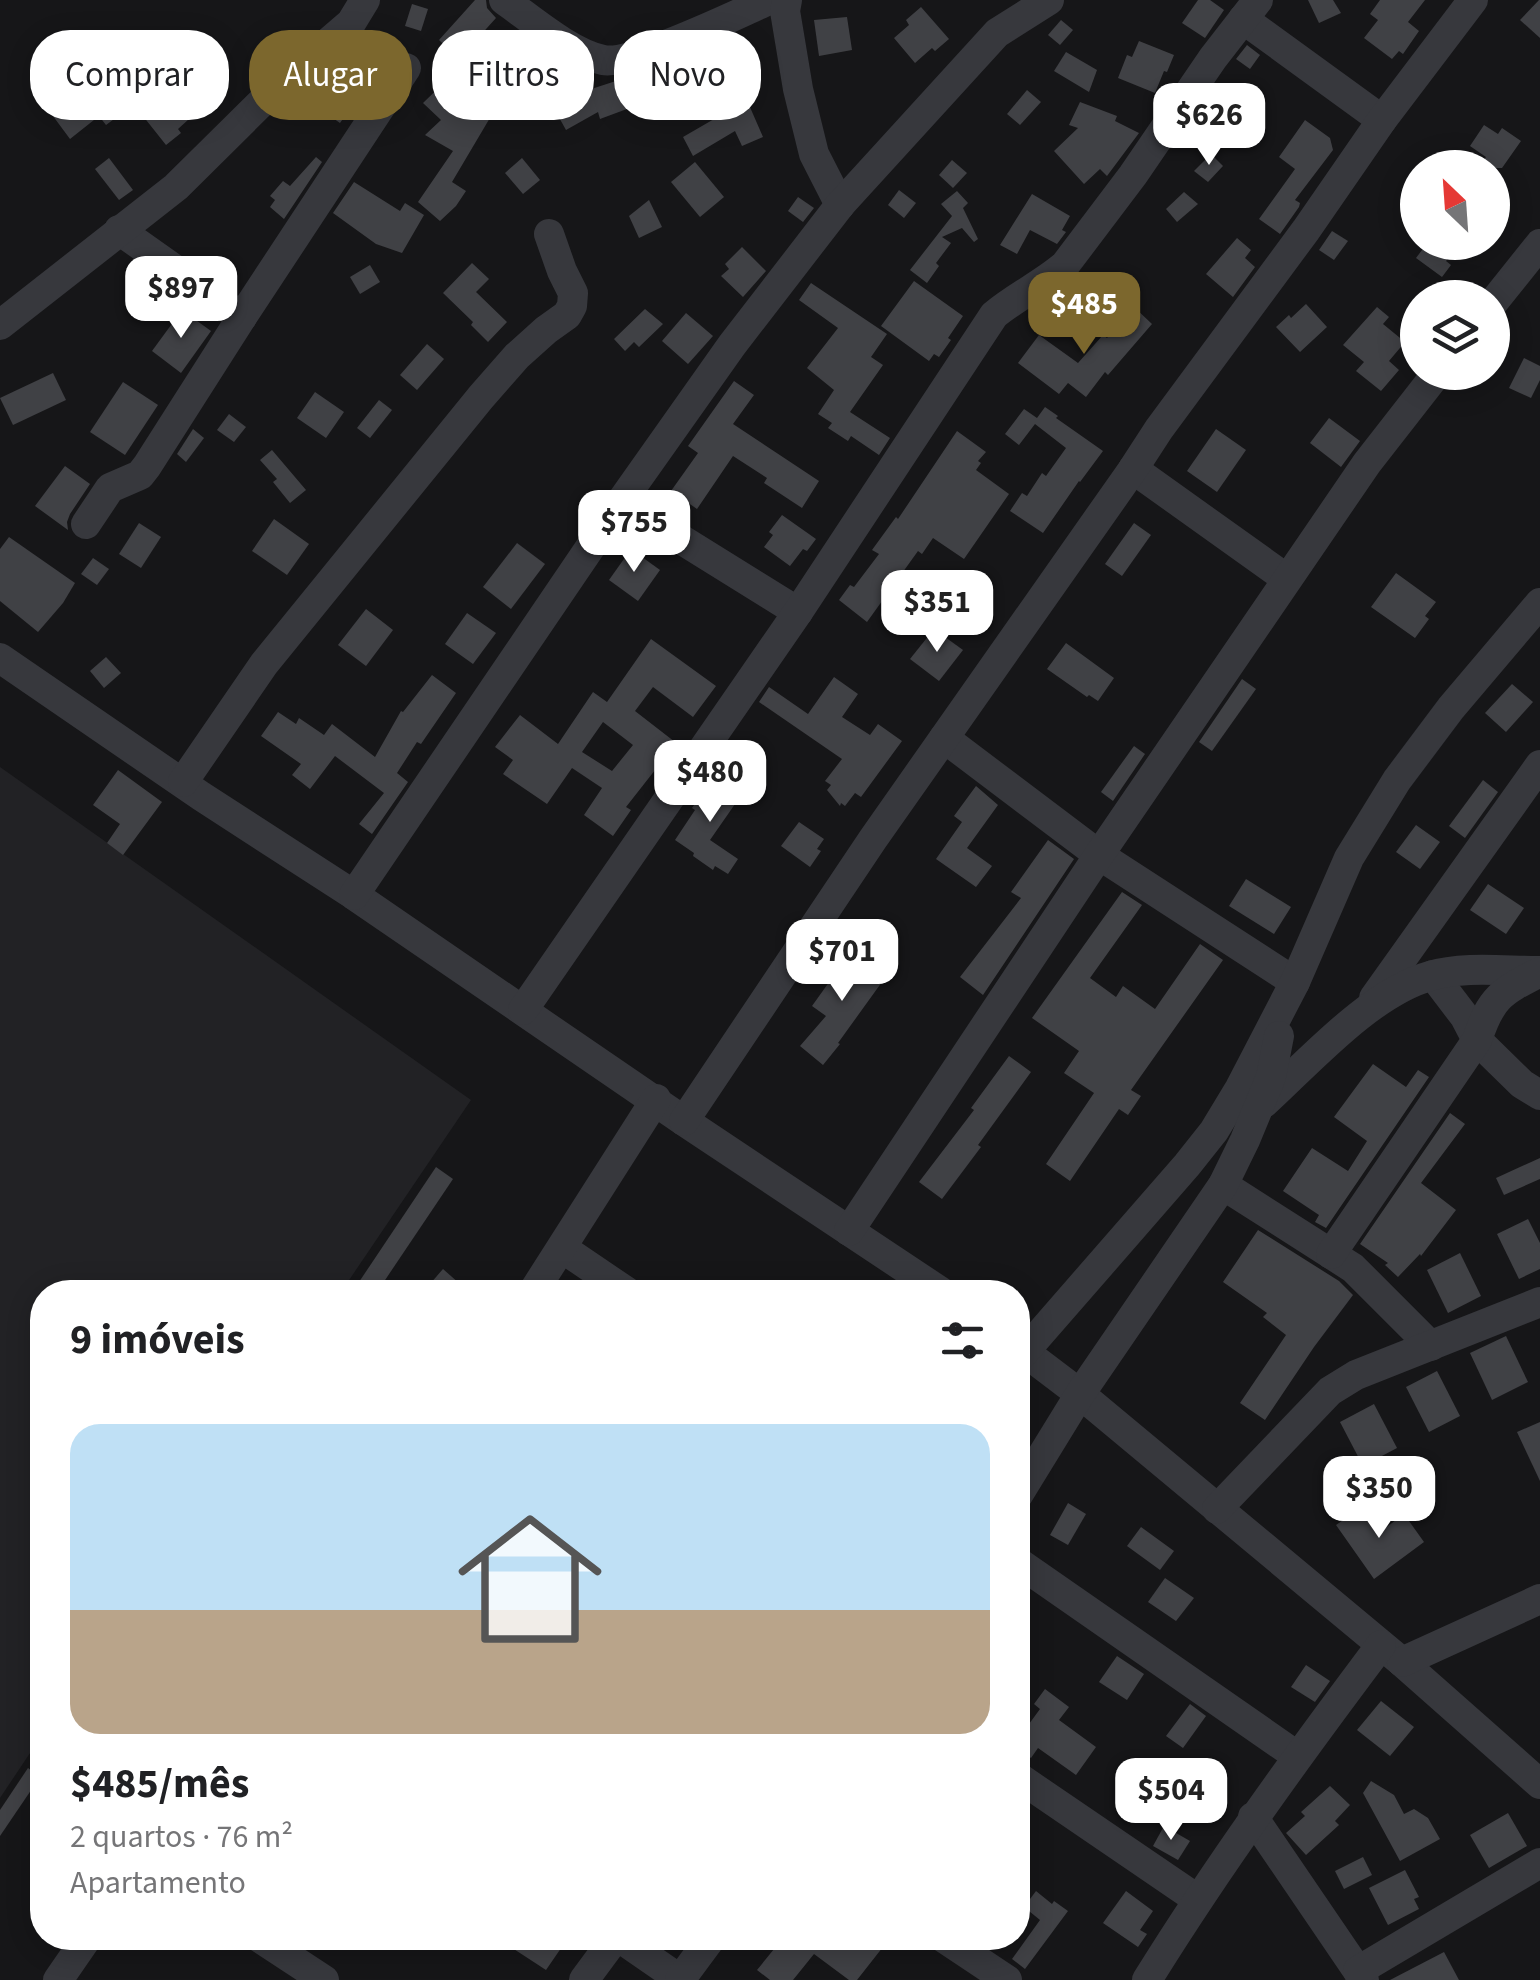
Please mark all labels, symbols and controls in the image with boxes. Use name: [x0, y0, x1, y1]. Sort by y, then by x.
chip: Comprar: [30, 30, 229, 120]
chip: Alugar: [249, 30, 412, 120]
chip: Filtros: [432, 30, 594, 120]
chip: Novo: [614, 30, 761, 120]
pin: $626: [1150, 83, 1268, 168]
text: $626: [1175, 92, 1243, 138]
north arrow: [1400, 150, 1510, 260]
map controls: [1400, 150, 1510, 390]
pin: $897: [122, 256, 240, 341]
text: $897: [147, 265, 215, 311]
pin: $485: [1025, 272, 1143, 357]
button: layers: [1400, 280, 1510, 390]
text: $485: [1050, 281, 1118, 327]
pin: $755: [575, 490, 693, 575]
text: $755: [600, 499, 668, 545]
pin: $351: [878, 570, 996, 655]
text: $351: [903, 579, 971, 625]
pin: $480: [651, 740, 769, 825]
text: $480: [676, 749, 744, 795]
pin: $701: [783, 919, 901, 1004]
text: $701: [808, 928, 876, 974]
text: 9 imóveis: [70, 1310, 245, 1370]
icon: filters: [935, 1313, 990, 1368]
pin: $350: [1320, 1456, 1438, 1541]
text: $350: [1345, 1465, 1413, 1511]
icon: home: [440, 1489, 620, 1669]
text: $485/mês: [70, 1754, 249, 1814]
pin: $504: [1112, 1758, 1230, 1843]
text: $504: [1137, 1767, 1205, 1813]
text: 2 quartos · 76 m²: [70, 1814, 293, 1860]
text: Apartamento: [70, 1860, 246, 1906]

